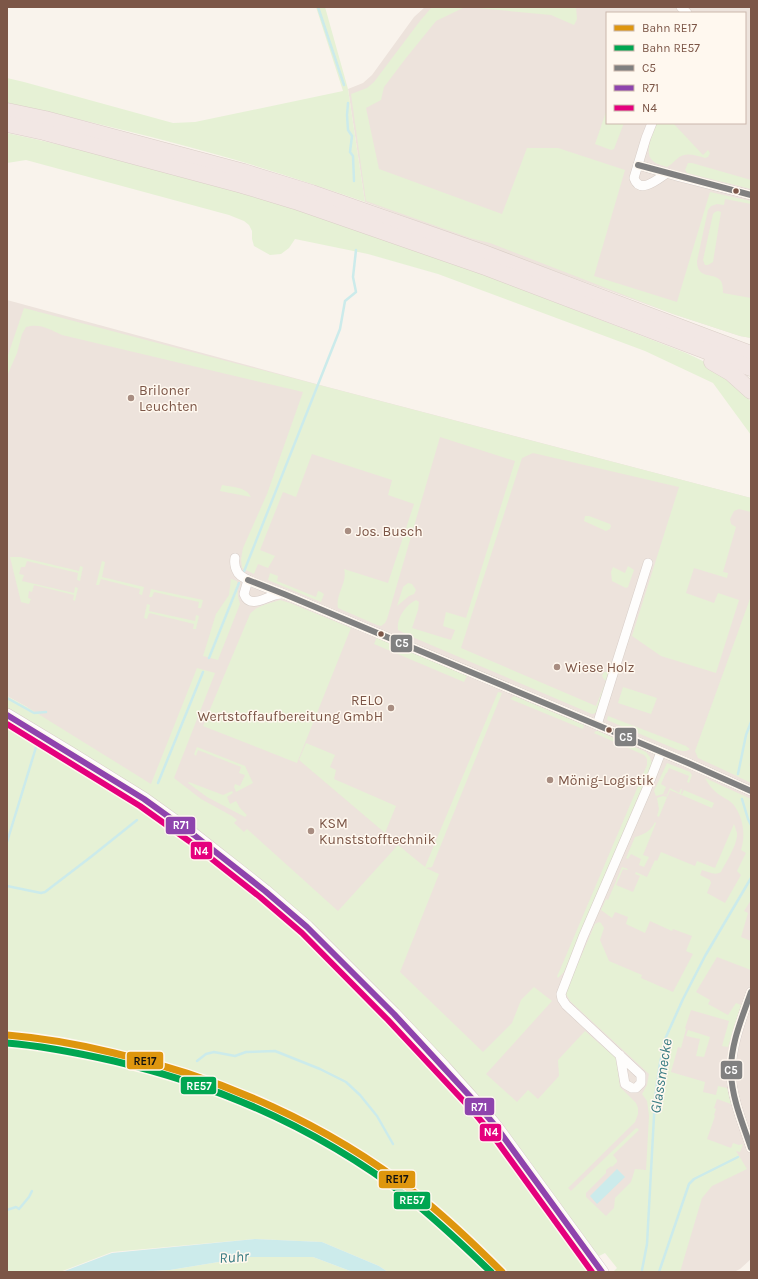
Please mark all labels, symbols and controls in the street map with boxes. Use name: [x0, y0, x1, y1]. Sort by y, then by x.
legend: [606, 12, 746, 124]
text: Bahn RE17: [642, 21, 697, 35]
text: Bahn RE57: [642, 41, 700, 55]
text: C5: [642, 61, 656, 75]
text: R71: [642, 81, 659, 95]
text: N4: [642, 101, 657, 115]
unlabelled marker: [731, 186, 741, 196]
place label: Briloner Leuchten: [139, 382, 198, 415]
marker: Briloner Leuchten: [126, 393, 136, 403]
place label: Jos. Busch: [356, 523, 423, 540]
marker: Jos. Busch: [343, 526, 353, 536]
unlabelled marker: [376, 629, 386, 639]
line badge: C5: [390, 634, 413, 653]
text: C5: [395, 637, 409, 650]
place label: Wiese Holz: [565, 659, 634, 676]
marker: Wiese Holz: [552, 662, 562, 672]
place label: RELO Wertstoffaufbereitung GmbH: [197, 692, 383, 725]
marker: RELO Wertstoffaufbereitung GmbH: [386, 703, 396, 713]
unlabelled marker: [604, 725, 614, 735]
line badge: C5: [614, 727, 637, 747]
text: C5: [619, 731, 633, 744]
place label: Mönig-Logistik: [558, 772, 654, 789]
marker: Mönig-Logistik: [545, 775, 555, 785]
place label: KSM Kunststofftechnik: [319, 815, 436, 848]
line badge: R71: [165, 816, 196, 835]
text: R71: [173, 819, 189, 832]
marker: KSM Kunststofftechnik: [306, 826, 316, 836]
line badge: N4: [190, 841, 213, 860]
text: N4: [194, 845, 209, 858]
water label: Glassmecke: [646, 1037, 676, 1115]
line badge: RE17: [126, 1051, 164, 1070]
text: RE17: [134, 1055, 157, 1068]
line badge: C5: [720, 1060, 743, 1080]
text: C5: [724, 1064, 738, 1077]
line badge: RE57: [180, 1076, 217, 1095]
text: RE57: [186, 1080, 212, 1093]
line badge: R71: [464, 1097, 495, 1116]
text: R71: [471, 1101, 487, 1114]
line badge: N4: [479, 1123, 502, 1142]
text: N4: [484, 1126, 499, 1139]
line badge: RE17: [378, 1170, 416, 1189]
text: RE17: [386, 1173, 409, 1186]
line badge: RE57: [393, 1191, 431, 1210]
text: RE57: [399, 1194, 425, 1207]
water label: Ruhr: [219, 1247, 250, 1267]

